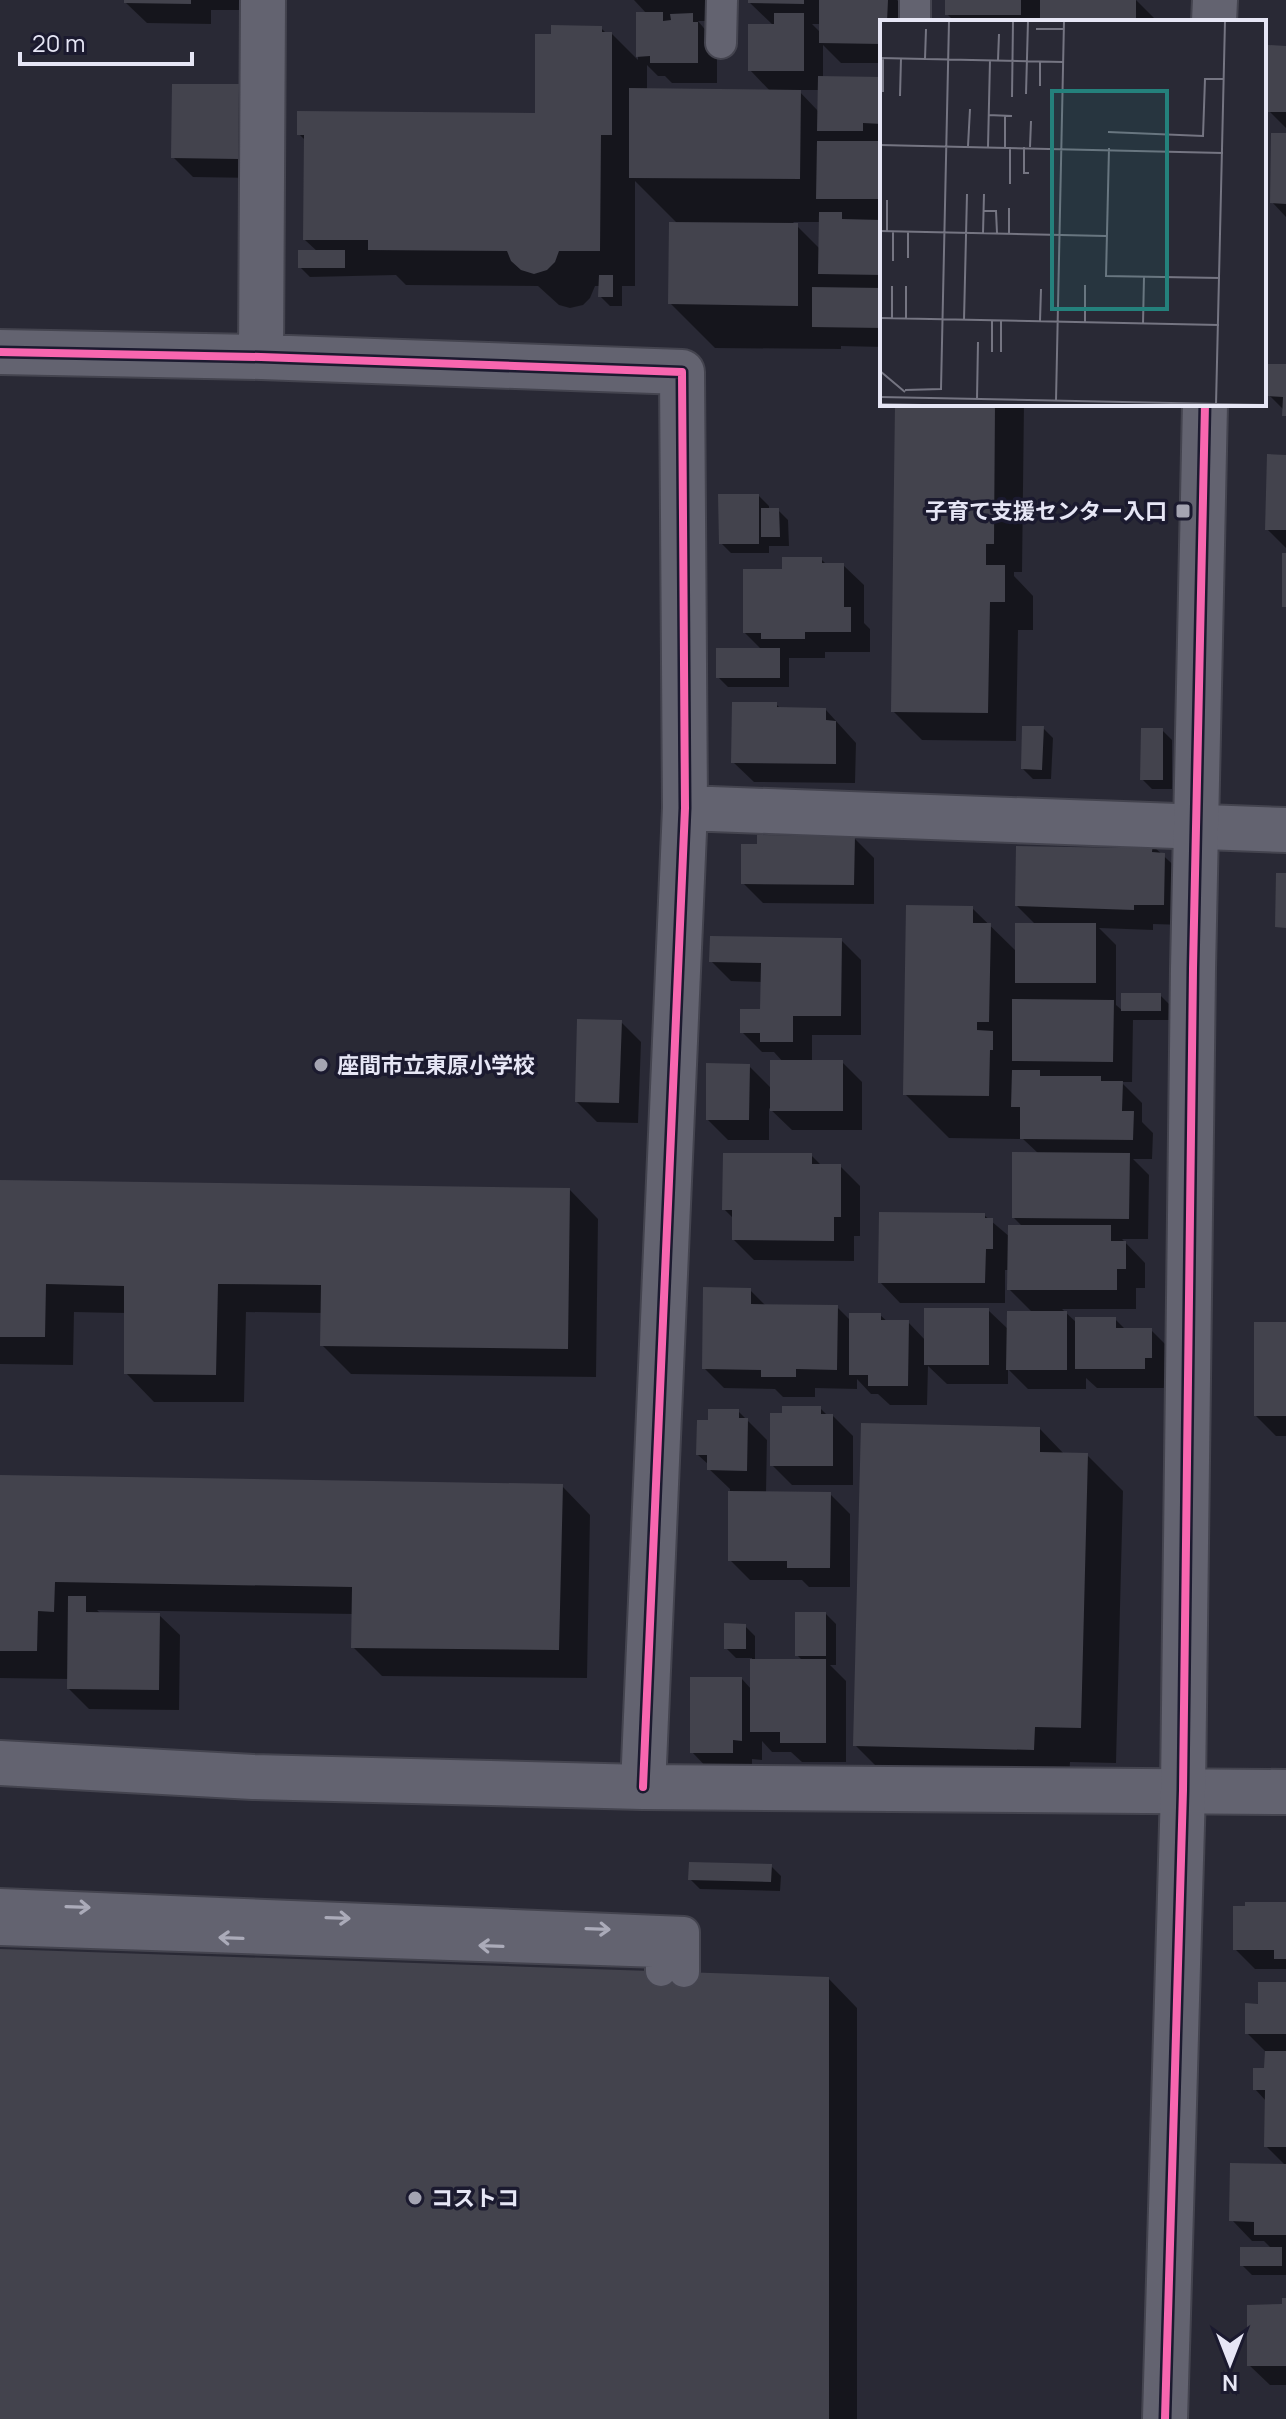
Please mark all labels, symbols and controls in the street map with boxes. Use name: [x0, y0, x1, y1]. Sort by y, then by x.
scale bar: [20, 16, 192, 66]
inset map: [880, 20, 1266, 406]
text: 20 m: [32, 26, 85, 59]
place label: 子育て支援センター入口: [925, 496, 1167, 526]
marker: 子育て支援センター入口: [1174, 502, 1192, 520]
place label: 座間市立東原小学校: [337, 1050, 535, 1080]
marker: 座間市立東原小学校: [312, 1056, 330, 1074]
one-way arrow: [64, 1900, 91, 1915]
one-way arrow: [324, 1911, 351, 1926]
one-way arrow: [584, 1921, 610, 1936]
one-way arrow: [218, 1930, 245, 1945]
one-way arrow: [478, 1939, 505, 1954]
place label: コストコ: [431, 2183, 519, 2213]
marker: コストコ: [406, 2189, 424, 2207]
north arrow: [1190, 2323, 1270, 2403]
text: N: [1222, 2368, 1238, 2398]

